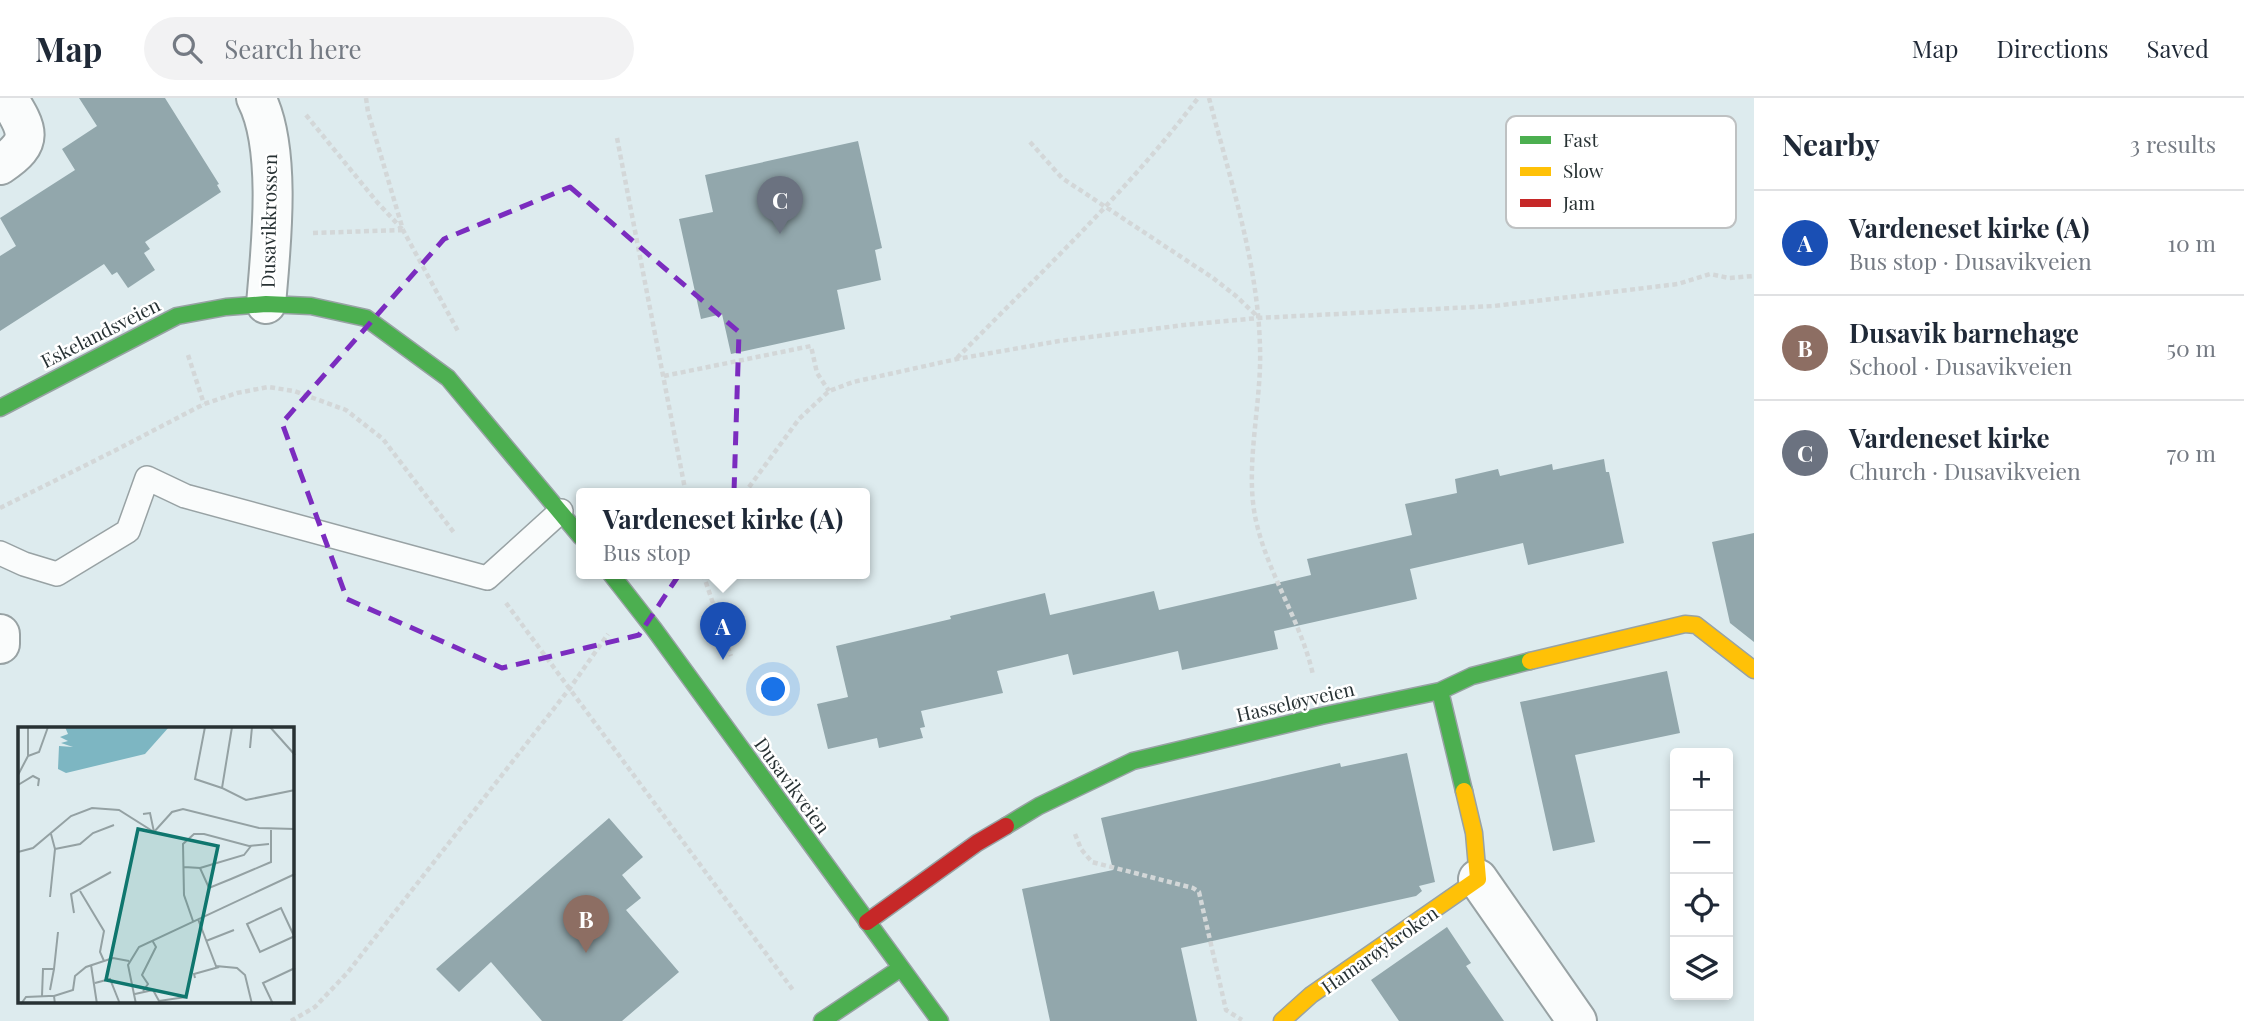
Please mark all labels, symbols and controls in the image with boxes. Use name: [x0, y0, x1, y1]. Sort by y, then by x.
search box: [144, 17, 634, 80]
text: Map: [35, 26, 102, 70]
icon: search: [168, 29, 206, 67]
text: Search here: [224, 31, 362, 66]
text: Map: [1912, 32, 1958, 64]
text: Directions: [1996, 32, 2109, 64]
text: Saved: [2147, 32, 2209, 64]
legend: [1506, 116, 1736, 228]
text: Nearby: [1782, 124, 1880, 164]
text: Fast: [1563, 126, 1599, 152]
text: 3 results: [2130, 128, 2216, 159]
street label: Dusavikkrossen: [254, 153, 282, 288]
text: Slow: [1563, 157, 1604, 183]
pin: C: [757, 176, 803, 234]
text: Jam: [1562, 189, 1595, 215]
text: Vardeneset kirke (A): [1849, 210, 2089, 245]
text: A: [1797, 227, 1813, 258]
text: 10 m: [2168, 227, 2216, 258]
text: Bus stop · Dusavikveien: [1849, 245, 2092, 276]
street label: Eskelandsveien: [36, 290, 165, 373]
text: Dusavik barnehage: [1849, 315, 2079, 350]
text: B: [1797, 332, 1813, 363]
text: 50 m: [2167, 332, 2216, 363]
text: School · Dusavikveien: [1849, 350, 2072, 381]
text: Vardeneset kirke: [1849, 420, 2050, 455]
text: C: [1797, 437, 1813, 468]
text: 70 m: [2167, 437, 2216, 468]
text: Church · Dusavikveien: [1849, 455, 2081, 486]
popup: [576, 488, 870, 579]
text: Vardeneset kirke (A): [603, 501, 843, 536]
text: Bus stop: [603, 536, 691, 567]
pin: A: [700, 602, 746, 660]
your location: [756, 672, 790, 706]
street label: Hasseløyveien: [1233, 675, 1357, 727]
inset map: [18, 727, 294, 1004]
street label: Dusavikveien: [749, 732, 837, 839]
map controls: [1670, 748, 1733, 1000]
button: +: [1670, 748, 1733, 811]
button: −: [1670, 811, 1733, 874]
button: locate: [1670, 874, 1733, 937]
pin: B: [563, 895, 609, 953]
street label: Hamarøykroken: [1315, 899, 1443, 999]
button: layers: [1670, 937, 1733, 1000]

